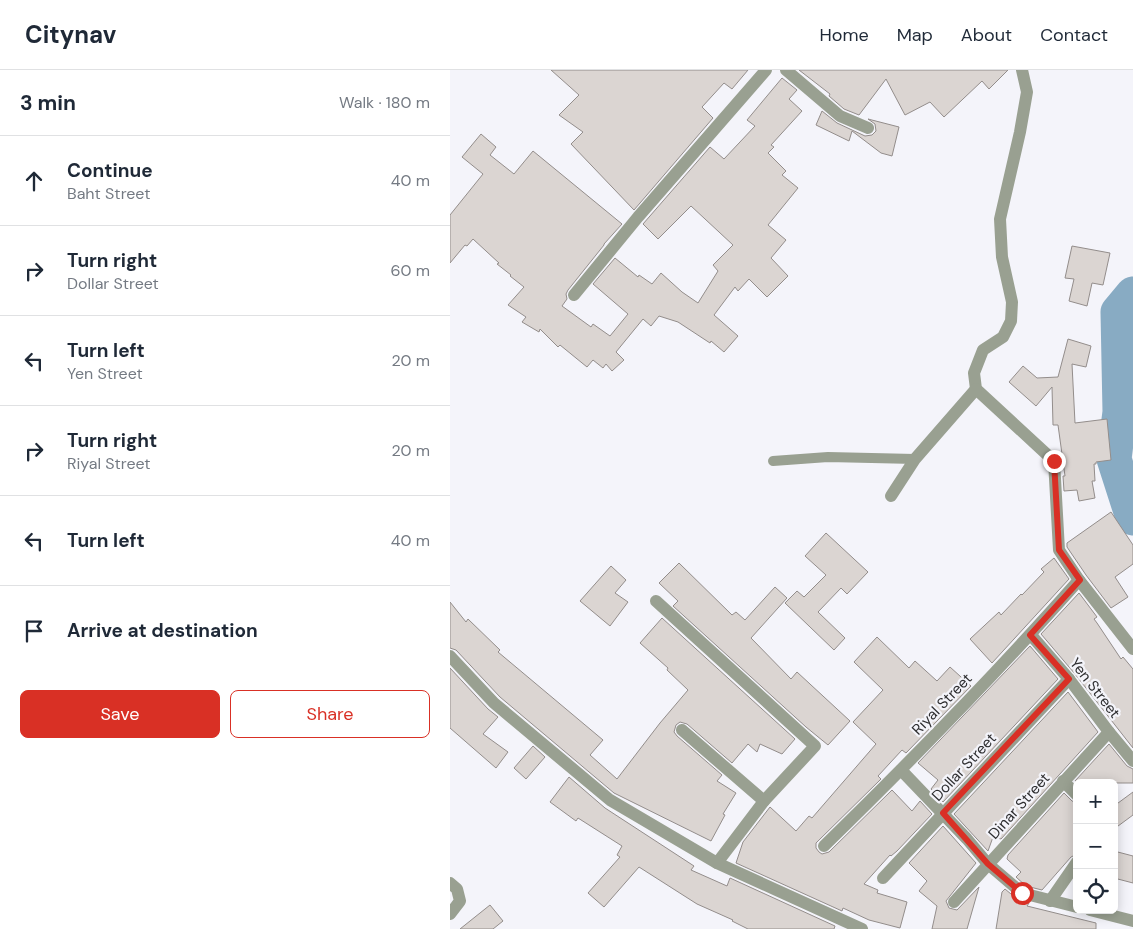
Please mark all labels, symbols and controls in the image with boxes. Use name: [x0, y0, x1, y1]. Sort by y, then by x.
text: Citynav: [25, 19, 116, 50]
text: Home: [819, 23, 869, 47]
text: Map: [897, 23, 933, 47]
text: About: [961, 23, 1012, 47]
text: Contact: [1040, 23, 1108, 47]
text: 3 min: [20, 89, 76, 117]
text: Walk · 180 m: [339, 92, 430, 113]
text: Continue: [67, 158, 153, 183]
icon: ahead: [20, 167, 48, 195]
text: 40 m: [391, 170, 430, 191]
text: Baht Street: [67, 183, 150, 204]
text: Turn right: [67, 248, 157, 273]
icon: right: [20, 257, 48, 285]
text: 60 m: [390, 260, 430, 281]
text: Dollar Street: [67, 273, 159, 294]
text: Turn left: [67, 338, 145, 363]
icon: left: [20, 347, 48, 375]
text: 20 m: [391, 350, 430, 371]
text: Yen Street: [67, 363, 143, 384]
text: Turn right: [67, 428, 157, 453]
icon: right: [20, 437, 48, 465]
text: 20 m: [391, 440, 430, 461]
route end: [1043, 450, 1066, 473]
text: Riyal Street: [67, 453, 151, 474]
icon: left: [20, 527, 48, 555]
text: Turn left: [67, 528, 145, 553]
text: 40 m: [391, 530, 430, 551]
icon: arrive: [20, 617, 48, 645]
text: Arrive at destination: [67, 618, 258, 643]
street label: Yen Street: [1065, 654, 1125, 722]
street label: Riyal Street: [908, 669, 977, 739]
button: Save: [20, 690, 220, 738]
button: Share: [230, 690, 430, 738]
street label: Dollar Street: [927, 729, 1001, 805]
street label: Dinar Street: [984, 768, 1054, 843]
map controls: [1073, 779, 1118, 914]
button: +: [1073, 779, 1118, 824]
button: −: [1073, 824, 1118, 869]
button: locate: [1073, 869, 1118, 914]
route start: [1011, 882, 1034, 905]

